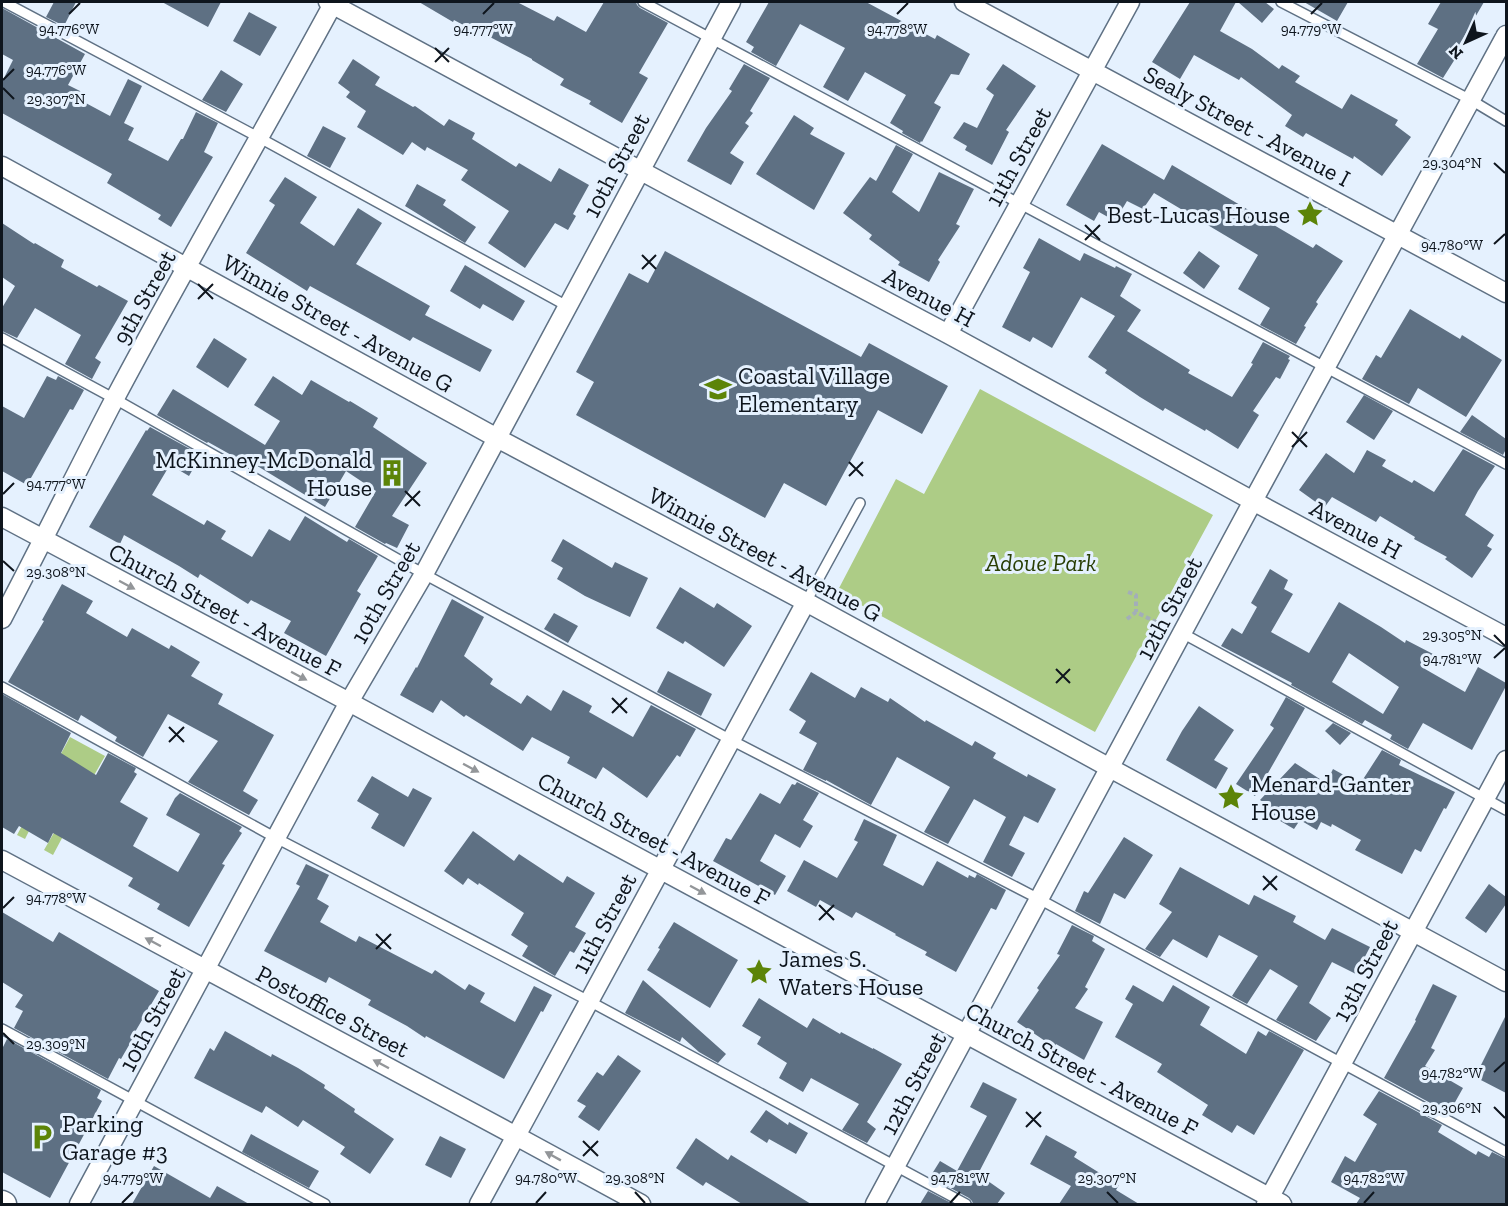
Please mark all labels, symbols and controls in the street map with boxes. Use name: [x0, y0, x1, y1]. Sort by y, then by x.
north arrow: [1436, 12, 1496, 72]
text: 94.776°W: [39, 20, 99, 38]
text: 94.777°W: [453, 20, 513, 38]
text: 94.778°W: [867, 20, 927, 38]
text: 94.779°W: [1281, 20, 1341, 38]
text: N: [1445, 41, 1467, 63]
street label: Sealy Street - Avenue I: [1139, 59, 1355, 193]
text: 94.776°W: [26, 61, 86, 79]
text: 29.307°N: [27, 90, 85, 108]
street label: 11th Street: [979, 101, 1057, 211]
street label: 10th Street: [576, 108, 656, 222]
text: 29.304°N: [1422, 154, 1482, 172]
place icon: Best-Lucas House: [1295, 199, 1325, 229]
place label: Best-Lucas House: [1107, 200, 1290, 229]
text: 94.780°W: [1421, 236, 1483, 254]
street label: 9th Street: [106, 245, 182, 349]
street label: Winnie Street - Avenue G: [217, 247, 459, 399]
street label: Avenue H: [878, 261, 980, 333]
place label: Coastal Village Elementary: [738, 361, 890, 418]
school or university icon: Coastal Village Elementary: [703, 374, 733, 404]
place label: McKinney-McDonald House: [155, 445, 372, 502]
building icon: McKinney-McDonald House: [377, 458, 407, 488]
text: 94.777°W: [26, 475, 86, 493]
street label: Winnie Street - Avenue G: [644, 480, 886, 628]
street label: Avenue H: [1305, 493, 1407, 565]
street label: 10th Street: [344, 535, 426, 649]
street label: Church Street - Avenue F: [104, 536, 346, 684]
park label: Adoue Park: [984, 548, 1097, 577]
street label: 12th Street: [1130, 551, 1208, 664]
text: 29.308°N: [26, 563, 86, 581]
one-way arrow: [119, 580, 136, 590]
text: 29.305°N: [1422, 626, 1482, 644]
text: 94.781°W: [1422, 650, 1482, 668]
one-way arrow: [291, 671, 308, 681]
one-way arrow: [463, 763, 480, 773]
street label: Church Street - Avenue F: [533, 765, 775, 913]
place label: Menard-Ganter House: [1251, 769, 1412, 826]
place icon: Menard-Ganter House: [1216, 782, 1246, 812]
street label: 11th Street: [566, 868, 642, 978]
one-way arrow: [690, 885, 707, 895]
text: 94.778°W: [26, 889, 86, 907]
street label: 13th Street: [1326, 914, 1404, 1026]
one-way arrow: [145, 937, 162, 947]
place label: James S. Waters House: [779, 944, 923, 1001]
place icon: James S. Waters House: [744, 957, 774, 987]
street label: Postoffice Street: [252, 958, 415, 1064]
street label: 10th Street: [112, 962, 192, 1076]
street label: Church Street - Avenue F: [961, 995, 1203, 1143]
street label: 12th Street: [874, 1026, 952, 1139]
text: 29.309°N: [26, 1035, 86, 1053]
one-way arrow: [372, 1059, 389, 1069]
text: 94.782°W: [1421, 1064, 1483, 1082]
text: 29.306°N: [1422, 1099, 1482, 1117]
place label: Parking Garage #3: [62, 1109, 168, 1166]
parking icon: Parking Garage #3: [27, 1122, 57, 1152]
one-way arrow: [544, 1151, 561, 1161]
text: 94.779°W: [103, 1169, 163, 1187]
text: 94.780°W: [515, 1169, 577, 1187]
text: 29.308°N: [605, 1169, 665, 1187]
text: 94.781°W: [930, 1169, 990, 1187]
text: 29.307°N: [1078, 1169, 1136, 1187]
text: 94.782°W: [1343, 1169, 1405, 1187]

